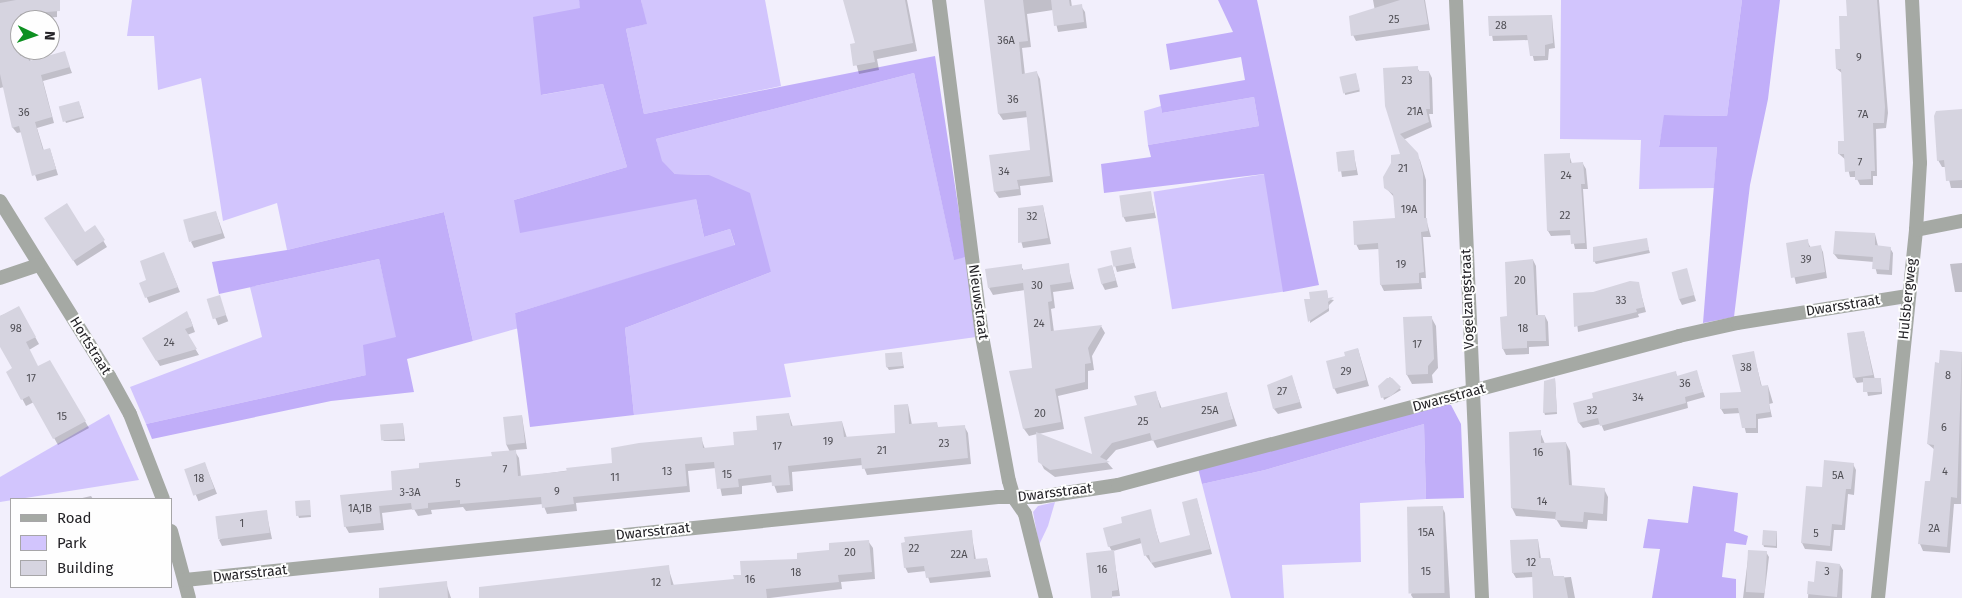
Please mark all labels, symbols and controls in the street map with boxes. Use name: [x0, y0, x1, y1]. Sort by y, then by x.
north arrow: [10, 10, 60, 60]
house number: 25: [1389, 13, 1399, 27]
house number: 28: [1495, 19, 1507, 33]
text: N: [41, 31, 58, 41]
house number: 36A: [997, 34, 1015, 48]
house number: 9: [1856, 51, 1862, 65]
house number: 23: [1402, 74, 1412, 88]
house number: 36: [1007, 93, 1019, 107]
house number: 21A: [1407, 105, 1423, 119]
house number: 36: [18, 106, 30, 120]
house number: 7A: [1858, 108, 1868, 122]
house number: 7: [1858, 156, 1862, 170]
house number: 21: [1398, 162, 1408, 176]
house number: 34: [998, 165, 1010, 179]
house number: 24: [1561, 169, 1571, 183]
house number: 19A: [1401, 203, 1417, 217]
house number: 22: [1560, 209, 1570, 223]
house number: 32: [1027, 210, 1037, 224]
street label: Vogelzangstraat: [1458, 249, 1478, 349]
house number: 39: [1800, 253, 1812, 267]
house number: 19: [1396, 258, 1406, 272]
street label: Hulsbergweg: [1895, 258, 1921, 340]
street label: Nieuwstraat: [964, 263, 992, 341]
house number: 20: [1514, 274, 1526, 288]
house number: 30: [1031, 279, 1043, 293]
street label: Dwarsstraat: [1805, 292, 1881, 320]
house number: 33: [1616, 294, 1626, 308]
street label: Hortstraat: [66, 314, 114, 378]
house number: 24: [1034, 317, 1044, 331]
house number: 98: [10, 322, 22, 336]
house number: 18: [1518, 322, 1528, 336]
house number: 24: [164, 336, 174, 350]
house number: 17: [1412, 338, 1422, 352]
house number: 38: [1740, 361, 1752, 375]
house number: 29: [1340, 365, 1352, 379]
house number: 8: [1945, 369, 1951, 383]
house number: 17: [26, 372, 36, 386]
house number: 36: [1679, 377, 1691, 391]
street label: Dwarsstraat: [1411, 380, 1487, 416]
house number: 27: [1277, 385, 1287, 399]
house number: 34: [1632, 391, 1644, 405]
house number: 25A: [1201, 404, 1219, 418]
house number: 32: [1587, 404, 1597, 418]
house number: 20: [1034, 407, 1046, 421]
house number: 15: [57, 410, 67, 424]
house number: 25: [1138, 415, 1148, 429]
house number: 6: [1941, 421, 1947, 435]
house number: 19: [823, 435, 833, 449]
house number: 23: [939, 437, 949, 451]
house number: 17: [772, 440, 782, 454]
house number: 21: [877, 444, 887, 458]
house number: 16: [1533, 446, 1543, 460]
house number: 7: [503, 463, 507, 477]
house number: 13: [662, 465, 672, 479]
house number: 4: [1942, 465, 1948, 479]
house number: 15: [722, 468, 732, 482]
house number: 5A: [1832, 469, 1844, 483]
house number: 11: [610, 471, 620, 485]
house number: 18: [194, 472, 204, 486]
house number: 5: [455, 477, 461, 491]
street label: Dwarsstraat: [1017, 480, 1093, 506]
house number: 9: [554, 485, 560, 499]
house number: 3-3A: [399, 486, 421, 500]
house number: 14: [1537, 495, 1547, 509]
legend: [10, 498, 172, 588]
house number: 1A,1B: [348, 502, 372, 516]
text: Road: [57, 509, 92, 527]
house number: 1: [240, 517, 244, 531]
street label: Dwarsstraat: [615, 520, 691, 544]
house number: 2A: [1928, 522, 1940, 536]
house number: 15A: [1418, 526, 1434, 540]
house number: 5: [1813, 527, 1819, 541]
text: Park: [57, 534, 87, 552]
house number: 22: [909, 542, 919, 556]
house number: 20: [844, 546, 856, 560]
house number: 22A: [950, 548, 968, 562]
house number: 12: [1526, 556, 1536, 570]
text: Building: [57, 559, 113, 577]
street label: Dwarsstraat: [212, 562, 288, 586]
house number: 16: [1097, 563, 1107, 577]
house number: 15: [1421, 565, 1431, 579]
house number: 3: [1824, 565, 1830, 579]
house number: 18: [791, 566, 801, 580]
house number: 16: [745, 573, 755, 587]
house number: 12: [651, 576, 661, 590]

